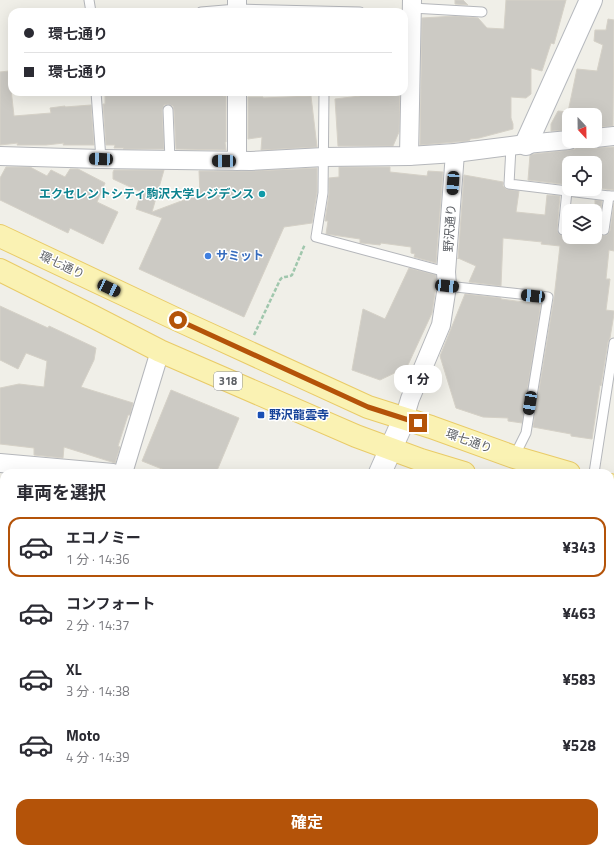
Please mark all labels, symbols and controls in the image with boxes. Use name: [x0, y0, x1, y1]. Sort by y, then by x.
text: 環七通り: [48, 22, 108, 45]
text: 環七通り: [48, 60, 108, 83]
north arrow: [562, 108, 602, 148]
map controls: [562, 108, 602, 244]
car: [89, 153, 113, 165]
car: [212, 155, 236, 167]
button: locate: [562, 156, 602, 196]
car: [446, 171, 460, 195]
place label: エクセレントシティ駒沢大学レジデンス: [39, 184, 254, 203]
marker: エクセレントシティ駒沢大学レジデンス: [257, 189, 267, 199]
street label: 野沢通り: [438, 203, 461, 253]
button: layers: [562, 204, 602, 244]
street label: 環七通り: [36, 246, 88, 283]
place label: サミット: [216, 246, 264, 265]
marker: サミット: [203, 251, 213, 261]
car: [96, 277, 122, 299]
car: [434, 279, 460, 293]
car: [520, 289, 546, 303]
route start: [169, 311, 187, 329]
callout: 1 分: [394, 365, 442, 393]
text: 1 分: [406, 369, 430, 389]
road number: 318: [214, 372, 242, 390]
car: [522, 390, 538, 416]
place label: 野沢龍雲寺: [269, 405, 329, 424]
marker: 野沢龍雲寺: [256, 410, 266, 420]
route end: [409, 414, 427, 432]
street label: 環七通り: [443, 423, 495, 458]
text: 車両を選択: [16, 479, 106, 506]
text: エコノミー: [66, 526, 141, 549]
icon: car: [18, 529, 54, 565]
text: ¥343: [562, 536, 596, 559]
text: 1 分 · 14:36: [66, 549, 130, 569]
text: コンフォート: [66, 592, 156, 615]
icon: car: [18, 595, 54, 631]
text: ¥463: [562, 602, 596, 625]
text: 2 分 · 14:37: [66, 615, 130, 635]
text: XL: [66, 658, 82, 681]
icon: car: [18, 661, 54, 697]
text: ¥583: [562, 668, 596, 691]
text: 3 分 · 14:38: [66, 681, 130, 701]
text: Moto: [66, 724, 100, 747]
icon: car: [18, 727, 54, 763]
text: ¥528: [562, 734, 596, 757]
text: 4 分 · 14:39: [66, 747, 130, 767]
button: 確定: [16, 799, 598, 845]

